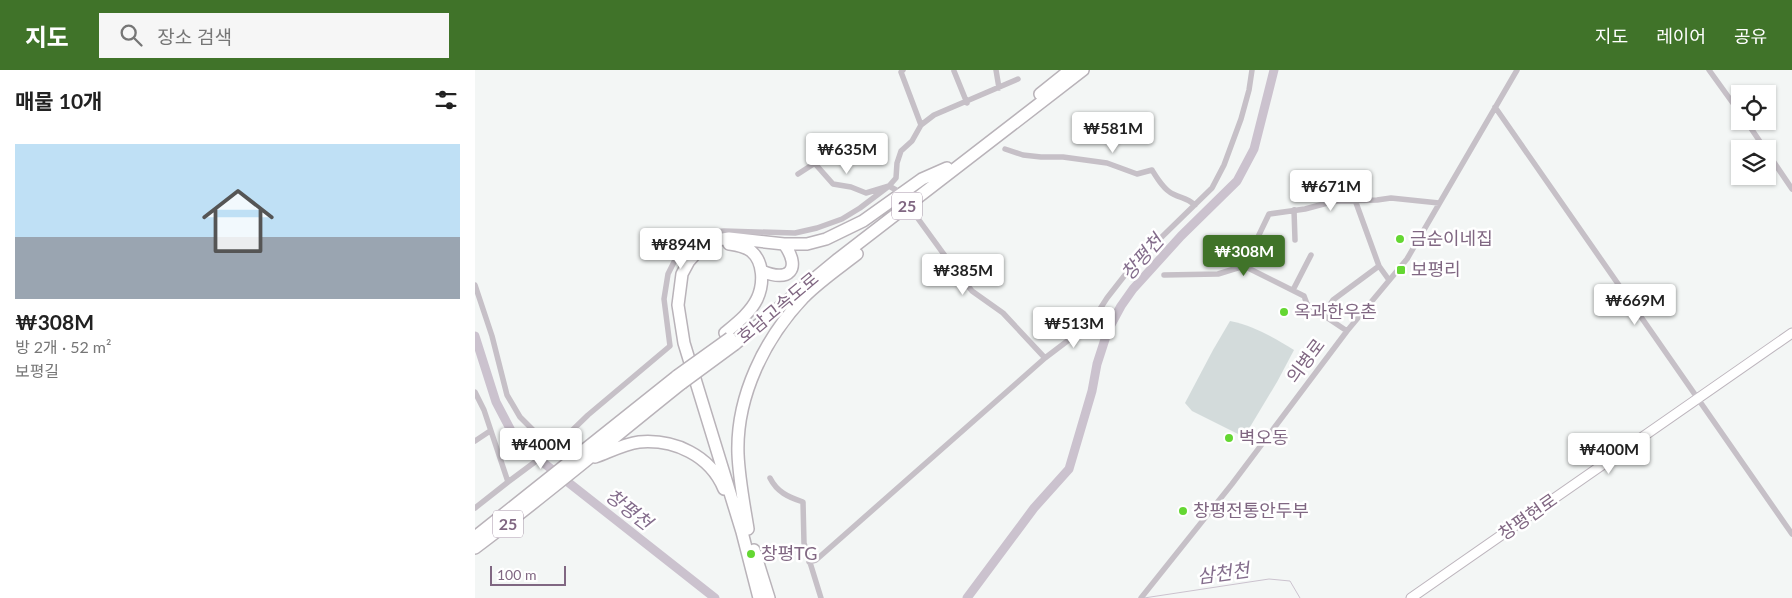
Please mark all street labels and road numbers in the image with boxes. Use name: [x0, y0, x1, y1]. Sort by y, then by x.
road number: 25: [892, 192, 922, 220]
street label: 호남고속도로: [732, 267, 822, 348]
street label: 의병로: [1281, 334, 1329, 387]
street label: 창평현로: [1494, 488, 1561, 544]
road number: 25: [493, 510, 523, 538]

